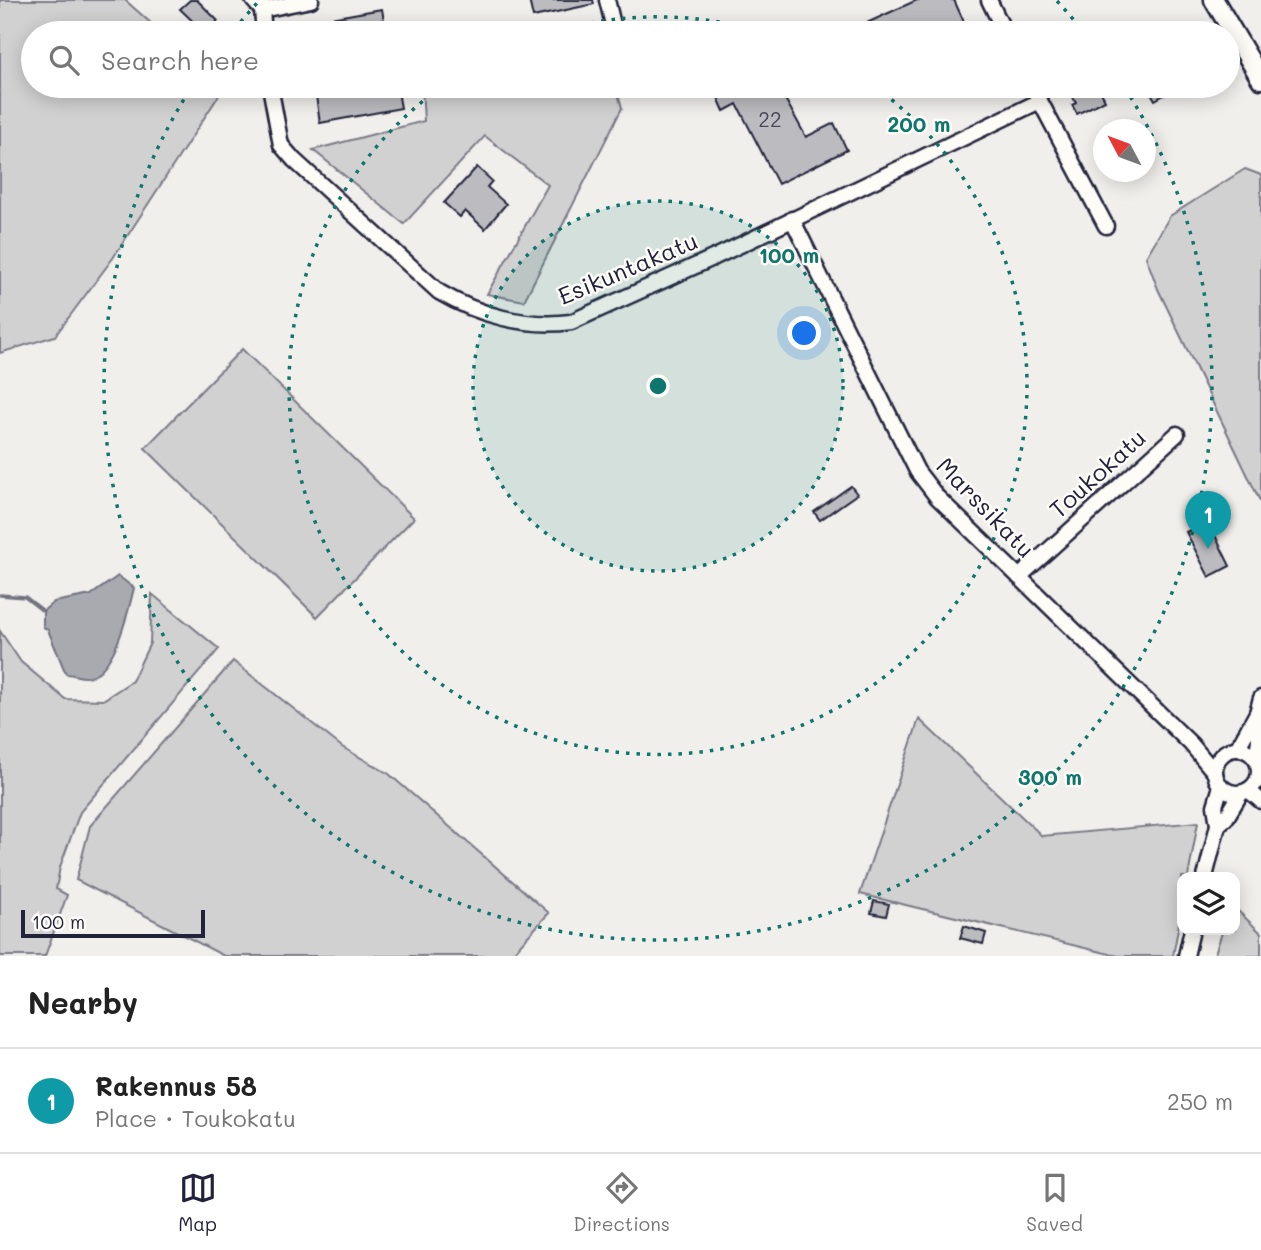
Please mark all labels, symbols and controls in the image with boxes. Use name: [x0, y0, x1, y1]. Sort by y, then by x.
search box: [21, 21, 1240, 98]
icon: search: [45, 41, 83, 79]
text: Search here: [101, 43, 259, 77]
house number: 22: [758, 105, 782, 132]
text: 200 m: [888, 110, 950, 137]
north arrow: [1093, 119, 1156, 182]
street label: Esikuntakatu: [553, 224, 702, 311]
text: 100 m: [759, 241, 819, 268]
your location: [787, 316, 821, 350]
centre of rings: [646, 374, 670, 398]
street label: Toukokatu: [1042, 422, 1152, 524]
street label: Marssikatu: [930, 450, 1042, 564]
pin: 1: [1185, 491, 1231, 549]
text: 300 m: [1018, 763, 1082, 790]
map controls: [1177, 872, 1240, 935]
button: layers: [1177, 872, 1240, 935]
scale bar: [21, 907, 205, 939]
text: 100 m: [32, 909, 85, 934]
text: Nearby: [28, 982, 138, 1022]
text: Rakennus 58: [95, 1069, 257, 1103]
text: 1: [46, 1086, 56, 1116]
text: 250 m: [1167, 1086, 1233, 1116]
text: Place · Toukokatu: [95, 1103, 296, 1133]
tab: Map: [178, 1169, 217, 1236]
tab: Directions: [573, 1169, 670, 1236]
tab: Saved: [1026, 1169, 1083, 1236]

